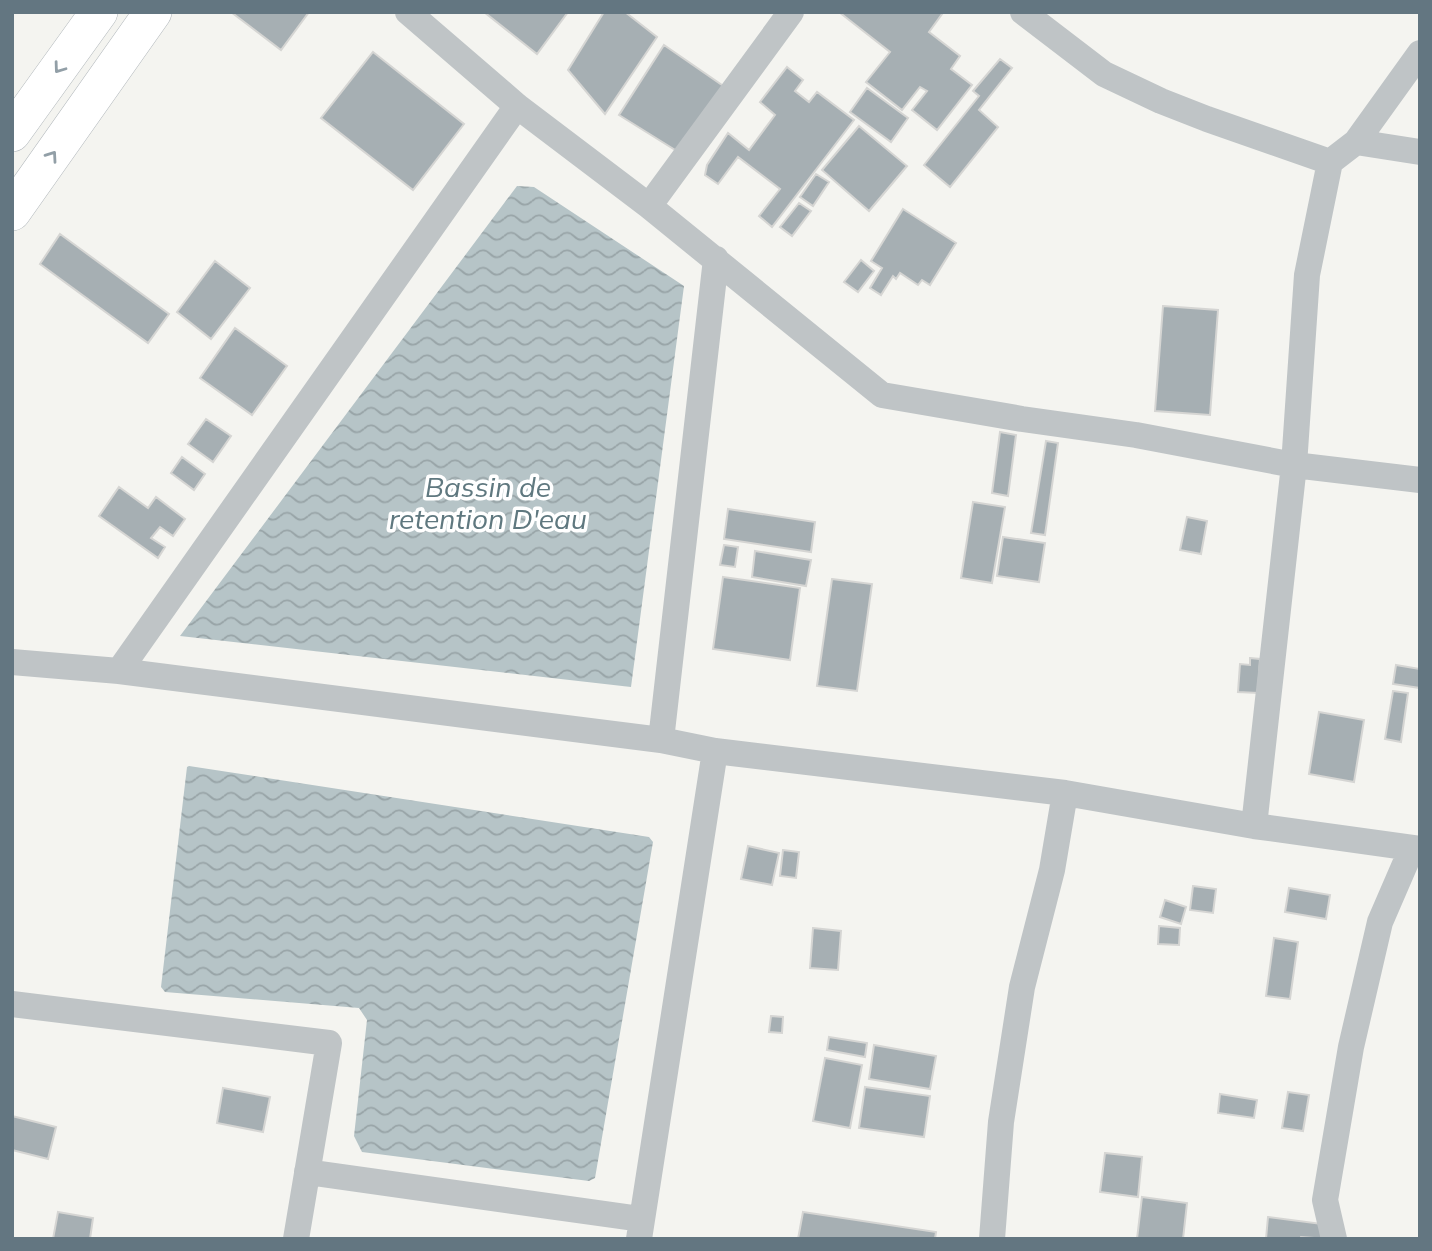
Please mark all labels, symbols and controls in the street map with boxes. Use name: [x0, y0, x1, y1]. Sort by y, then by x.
one-way arrow: [55, 60, 68, 73]
one-way arrow: [44, 151, 56, 164]
water label: Bassin de retention D'eau: [389, 469, 587, 536]

